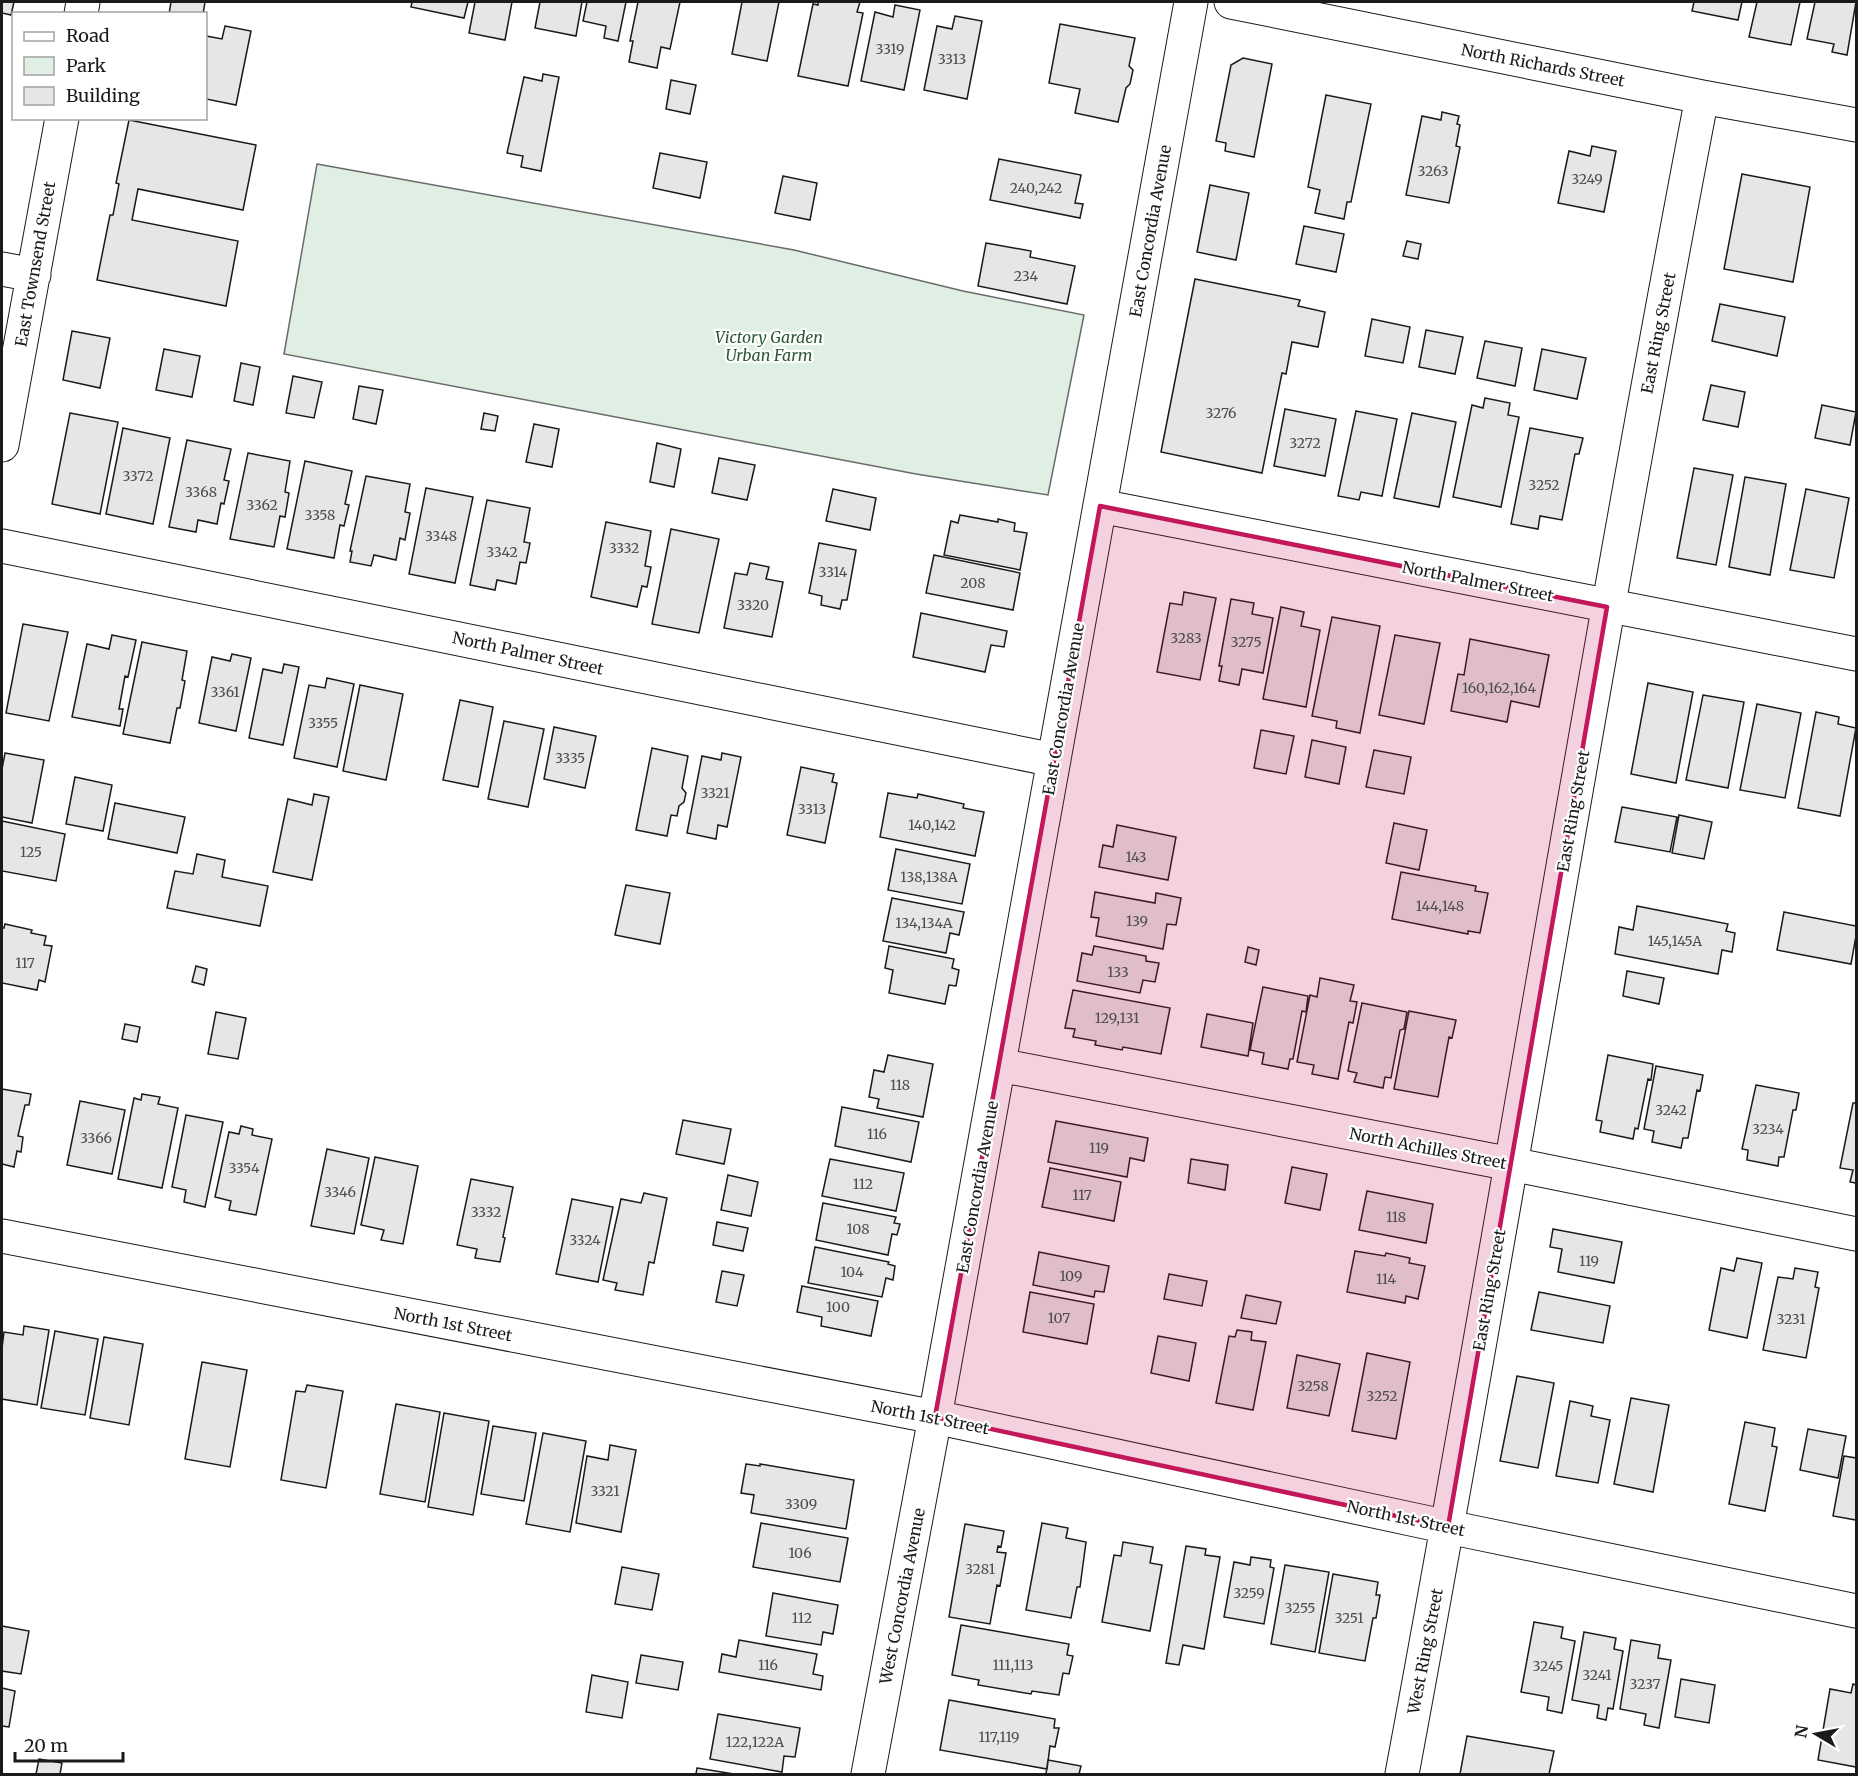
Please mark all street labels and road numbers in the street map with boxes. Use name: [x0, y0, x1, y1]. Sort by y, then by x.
street label: North Richards Street: [1459, 39, 1627, 91]
street label: East Concordia Avenue: [1125, 143, 1175, 319]
street label: East Townsend Street: [11, 179, 60, 348]
street label: East Ring Street: [1636, 270, 1680, 395]
street label: North Palmer Street: [1401, 556, 1556, 606]
street label: East Concordia Avenue: [1038, 621, 1088, 797]
street label: North Palmer Street: [451, 627, 606, 679]
street label: East Ring Street: [1552, 748, 1594, 873]
street label: East Concordia Avenue: [952, 1099, 1002, 1275]
street label: North Achilles Street: [1348, 1123, 1509, 1173]
street label: East Ring Street: [1468, 1227, 1510, 1352]
street label: North 1st Street: [392, 1303, 515, 1345]
street label: North 1st Street: [869, 1396, 992, 1438]
street label: North 1st Street: [1345, 1496, 1468, 1540]
street label: West Concordia Avenue: [875, 1506, 929, 1687]
street label: West Ring Street: [1403, 1586, 1447, 1717]

